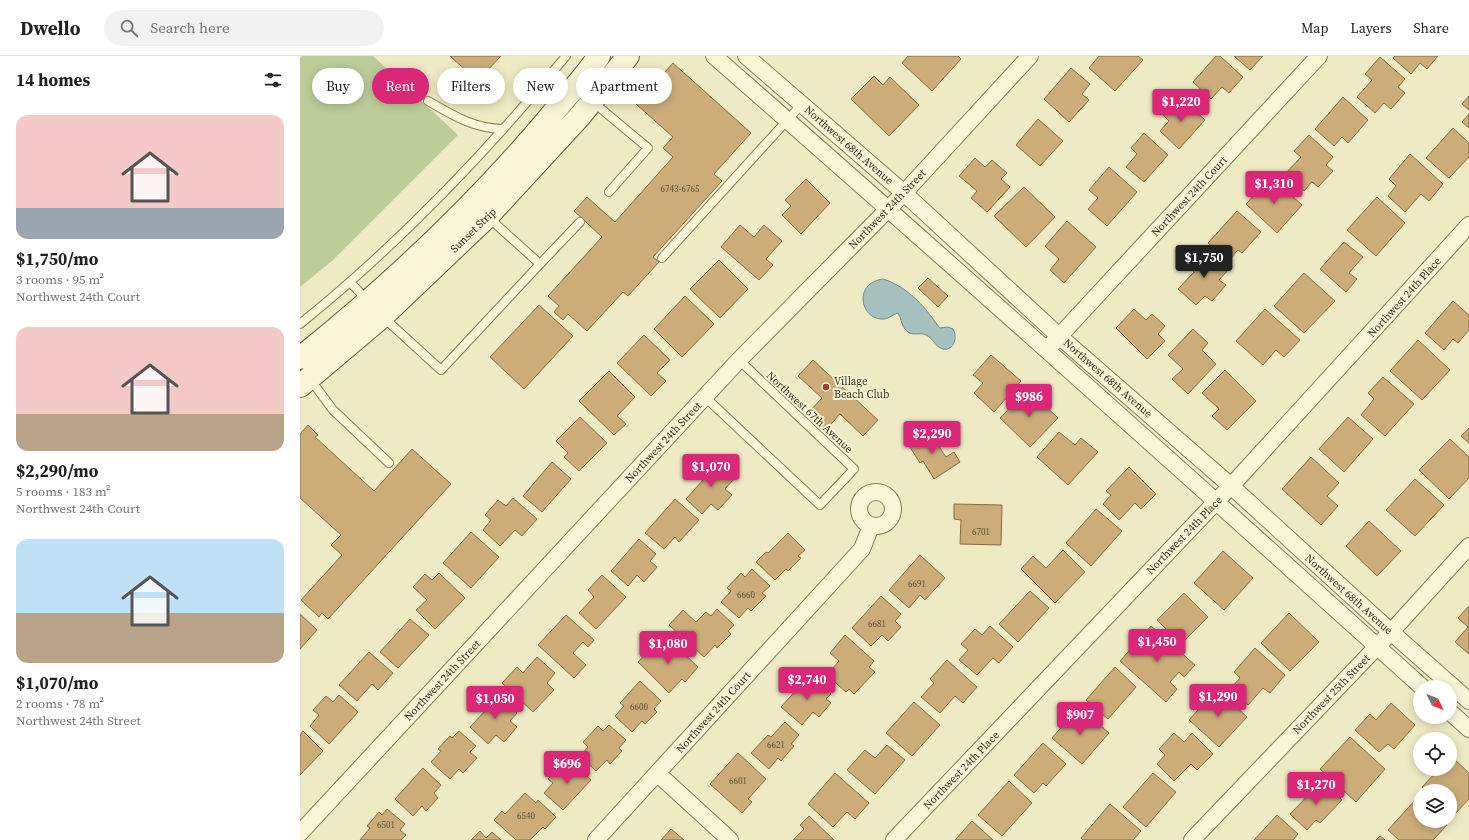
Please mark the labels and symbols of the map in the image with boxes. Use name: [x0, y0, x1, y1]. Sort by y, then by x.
pin: $1,220: [1148, 89, 1214, 123]
street label: Northwest 68th Avenue: [801, 103, 897, 188]
street label: Northwest 24th Court: [1148, 153, 1231, 240]
street label: Northwest 24th Street: [845, 166, 930, 253]
pin: $1,310: [1241, 171, 1307, 205]
house number: 6743-6765: [661, 183, 700, 195]
street label: Sunset Strip: [447, 205, 500, 256]
pin: $1,750: [1171, 245, 1237, 279]
street label: Northwest 24th Place: [1364, 254, 1445, 341]
street label: Northwest 68th Avenue: [1060, 336, 1156, 421]
street label: Northwest 67th Avenue: [763, 368, 856, 457]
place label: Village Beach Club: [834, 374, 889, 402]
marker: Village Beach Club: [821, 382, 831, 392]
pin: $986: [1005, 384, 1053, 418]
street label: Northwest 24th Street: [622, 398, 705, 486]
pin: $2,290: [899, 421, 965, 455]
pin: $1,070: [678, 454, 744, 488]
street label: Northwest 24th Place: [1143, 493, 1226, 578]
house number: 6701: [972, 526, 990, 538]
street label: Northwest 68th Avenue: [1302, 551, 1396, 638]
house number: 6691: [908, 578, 926, 590]
house number: 6660: [737, 589, 755, 601]
house number: 6681: [868, 618, 886, 630]
pin: $1,450: [1124, 629, 1190, 663]
pin: $1,080: [635, 631, 701, 665]
street label: Northwest 24th Street: [401, 636, 484, 724]
street label: Northwest 25th Street: [1289, 651, 1374, 738]
pin: $2,740: [774, 667, 840, 701]
street label: Northwest 24th Court: [673, 668, 754, 756]
north arrow: [1413, 680, 1457, 724]
pin: $1,290: [1185, 684, 1251, 718]
pin: $1,050: [462, 686, 528, 720]
house number: 6600: [630, 701, 648, 713]
pin: $907: [1056, 702, 1104, 736]
street label: Northwest 24th Place: [920, 728, 1003, 813]
house number: 6621: [767, 739, 785, 751]
pin: $696: [543, 751, 591, 785]
pin: $1,270: [1283, 772, 1349, 806]
house number: 6601: [729, 775, 747, 787]
house number: 6540: [517, 810, 535, 822]
house number: 6501: [377, 819, 395, 831]

